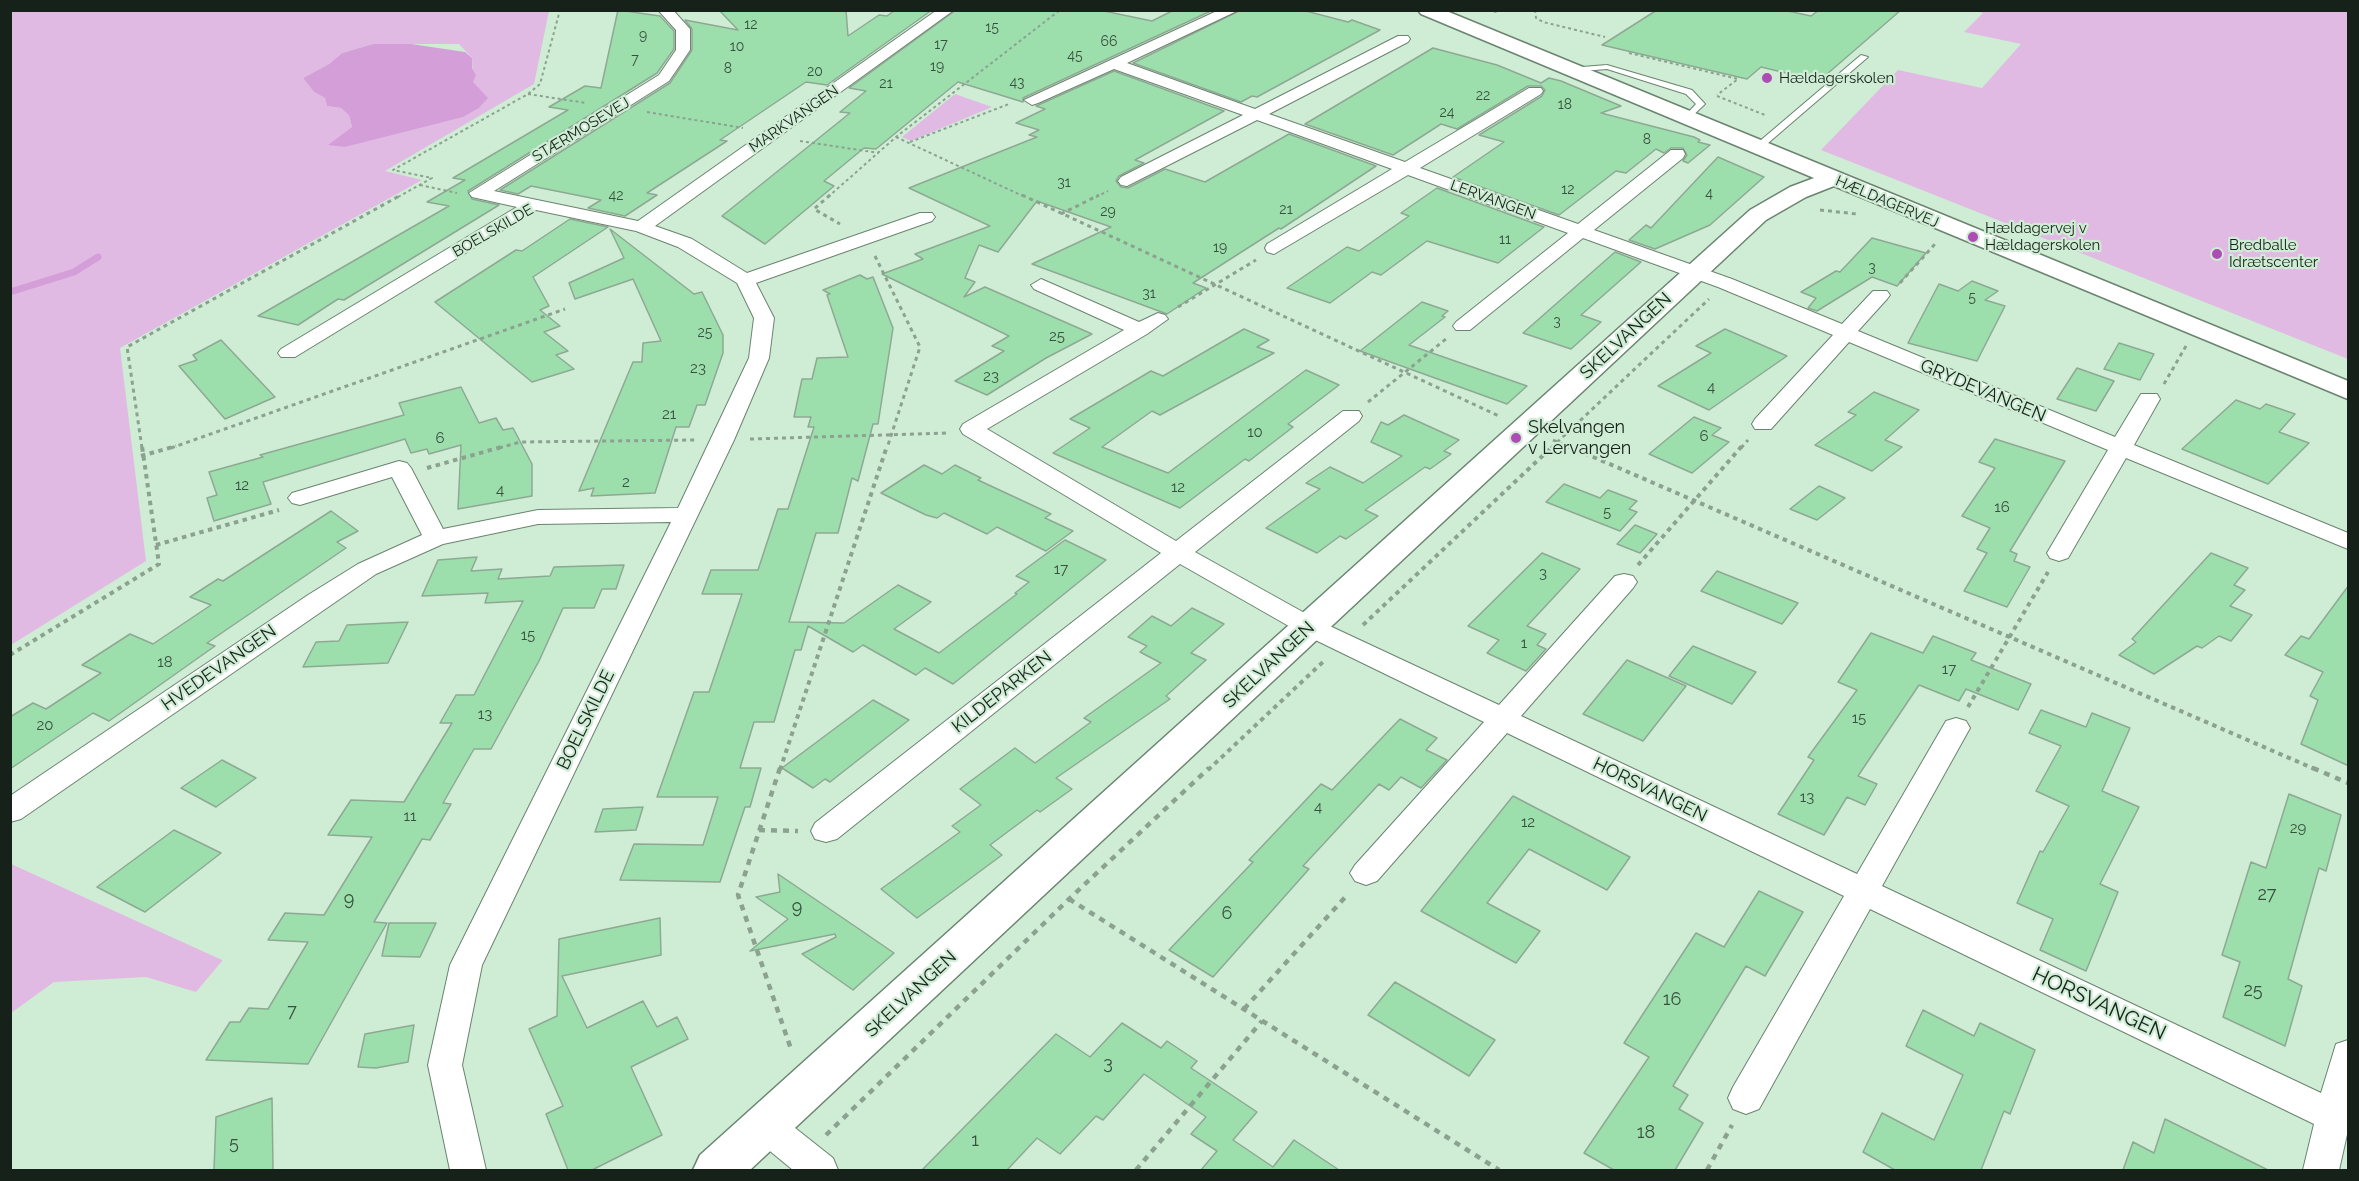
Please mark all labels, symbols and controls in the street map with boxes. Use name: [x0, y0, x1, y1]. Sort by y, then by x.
house number: 12: [744, 17, 758, 33]
house number: 15: [985, 20, 999, 36]
house number: 9: [639, 28, 647, 44]
house number: 66: [1101, 34, 1117, 50]
house number: 17: [934, 37, 948, 53]
house number: 10: [730, 39, 744, 55]
house number: 45: [1067, 48, 1083, 64]
house number: 7: [631, 52, 639, 68]
house number: 19: [930, 59, 944, 75]
house number: 8: [724, 61, 732, 77]
house number: 20: [807, 64, 823, 80]
place label: Hældagerskolen: [1779, 69, 1894, 87]
marker: Hældagerskolen: [1760, 71, 1774, 85]
house number: 43: [1009, 75, 1025, 91]
house number: 21: [879, 76, 893, 92]
street label: MARKVANGEN: [746, 81, 842, 157]
house number: 22: [1476, 88, 1490, 104]
street label: STÆRMOSEVEJ: [529, 94, 633, 166]
house number: 18: [1558, 97, 1572, 113]
house number: 24: [1440, 105, 1454, 121]
house number: 8: [1643, 132, 1651, 148]
street label: HÆLDAGERVEJ: [1833, 172, 1941, 232]
house number: 31: [1057, 175, 1071, 191]
street label: LERVANGEN: [1448, 176, 1538, 224]
house number: 12: [1561, 182, 1575, 198]
house number: 4: [1705, 186, 1713, 202]
house number: 42: [609, 188, 623, 204]
street label: BOELSKILDE: [449, 201, 537, 261]
house number: 21: [1279, 202, 1293, 218]
house number: 29: [1100, 204, 1116, 220]
place label: Hældagervej v Hældagerskolen: [1985, 219, 2100, 254]
marker: Hældagervej v Hældagerskolen: [1966, 230, 1980, 244]
house number: 11: [1499, 232, 1511, 248]
place label: Bredballe Idrætscenter: [2229, 236, 2318, 271]
house number: 19: [1213, 240, 1227, 256]
marker: Bredballe Idrætscenter: [2210, 247, 2224, 261]
house number: 3: [1868, 260, 1876, 276]
house number: 31: [1142, 286, 1156, 302]
street label: SKELVANGEN: [1576, 288, 1676, 384]
house number: 5: [1968, 290, 1976, 306]
house number: 3: [1553, 314, 1561, 330]
house number: 25: [698, 325, 712, 341]
house number: 25: [1049, 327, 1065, 345]
street label: GRYDEVANGEN: [1917, 355, 2049, 427]
house number: 23: [690, 359, 706, 377]
house number: 23: [983, 367, 999, 385]
house number: 4: [1707, 378, 1715, 396]
house number: 21: [662, 405, 676, 423]
place label: Skelvangen v Lervangen: [1528, 417, 1631, 460]
house number: 10: [1247, 423, 1263, 441]
house number: 6: [1699, 427, 1709, 445]
house number: 6: [435, 429, 445, 447]
marker: Skelvangen v Lervangen: [1509, 431, 1523, 445]
house number: 2: [622, 473, 630, 491]
house number: 12: [235, 476, 249, 494]
house number: 12: [1171, 478, 1185, 496]
house number: 4: [496, 481, 504, 499]
house number: 16: [1994, 498, 2010, 516]
house number: 5: [1603, 503, 1611, 521]
house number: 17: [1054, 560, 1068, 578]
house number: 3: [1539, 564, 1547, 582]
street label: SKELVANGEN: [1219, 617, 1319, 713]
street label: HVEDEVANGEN: [157, 620, 281, 716]
house number: 15: [521, 626, 535, 644]
house number: 1: [1521, 634, 1527, 652]
street label: KILDEPARKEN: [948, 646, 1056, 738]
house number: 18: [157, 653, 173, 671]
house number: 17: [1942, 660, 1956, 678]
street label: BOELSKILDE: [553, 667, 619, 773]
house number: 13: [478, 705, 492, 723]
house number: 15: [1852, 709, 1866, 727]
house number: 20: [37, 716, 53, 734]
street label: HORSVANGEN: [1589, 753, 1711, 827]
house number: 13: [1800, 788, 1814, 806]
house number: 4: [1314, 798, 1322, 816]
house number: 11: [404, 807, 416, 825]
house number: 12: [1521, 813, 1535, 831]
house number: 29: [2290, 819, 2306, 837]
house number: 27: [2257, 884, 2277, 906]
house number: 9: [344, 889, 354, 911]
house number: 9: [792, 897, 802, 919]
house number: 6: [1222, 903, 1232, 925]
street label: SKELVANGEN: [861, 946, 961, 1042]
street label: HORSVANGEN: [2028, 962, 2170, 1046]
house number: 25: [2243, 980, 2263, 1002]
house number: 16: [1663, 989, 1681, 1011]
house number: 7: [287, 1001, 297, 1023]
house number: 3: [1103, 1053, 1113, 1075]
house number: 18: [1637, 1122, 1655, 1144]
house number: 1: [971, 1130, 979, 1152]
house number: 5: [229, 1133, 239, 1155]

